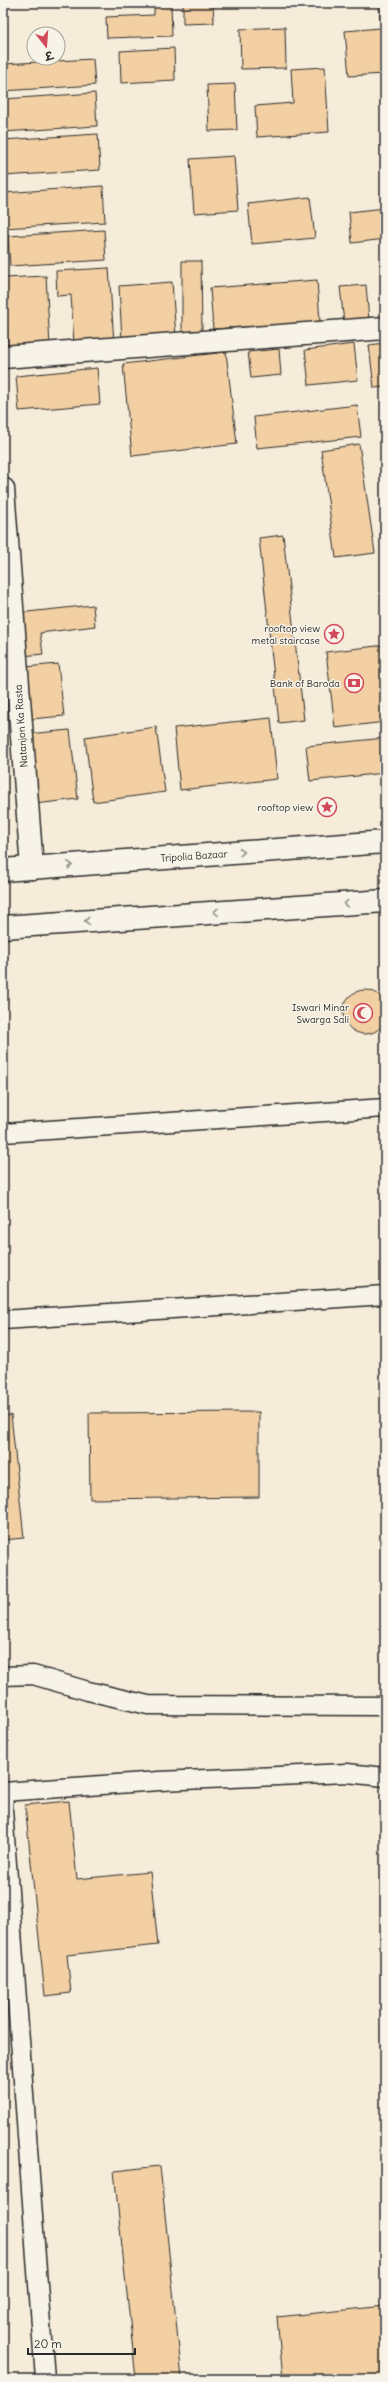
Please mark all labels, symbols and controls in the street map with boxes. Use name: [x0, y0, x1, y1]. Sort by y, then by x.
north arrow: [26, 26, 66, 66]
text: उ: [42, 48, 55, 64]
place label: rooftop view metal staircase: [252, 622, 320, 647]
place icon: rooftop view metal staircase: [323, 623, 345, 645]
bank icon: Bank of Baroda: [343, 672, 365, 694]
place label: Bank of Baroda: [270, 677, 340, 690]
street label: Natanjon Ka Rasta: [12, 684, 30, 768]
place icon: rooftop view: [316, 796, 338, 818]
place label: rooftop view: [257, 801, 313, 814]
street label: Tripolia Bazaar: [160, 847, 228, 865]
one-way arrow: [239, 848, 245, 857]
one-way arrow: [67, 860, 73, 869]
one-way arrow: [343, 899, 349, 908]
one-way arrow: [213, 907, 219, 916]
one-way arrow: [84, 916, 90, 925]
place label: Iswari Minar Swarga Sali: [292, 1001, 349, 1026]
mosque icon: Iswari Minar Swarga Sali: [352, 1002, 374, 1024]
scale bar: [28, 2330, 135, 2356]
text: 20 m: [34, 2336, 62, 2351]

